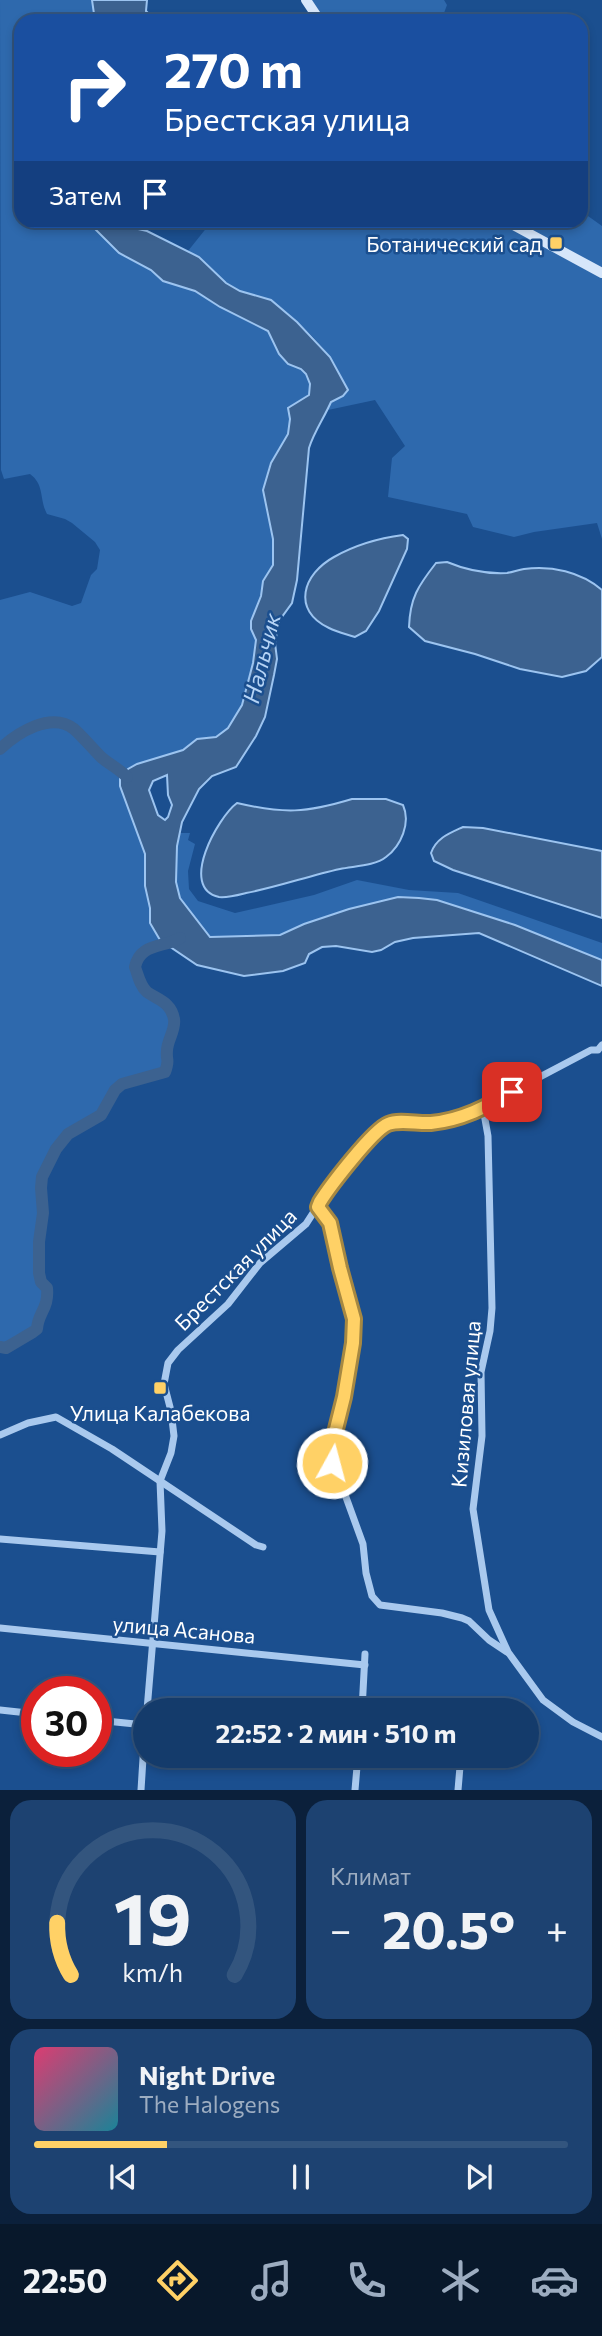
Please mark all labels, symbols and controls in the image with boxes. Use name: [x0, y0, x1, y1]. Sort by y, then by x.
text: 270 m: [164, 38, 303, 98]
icon: right: [49, 42, 140, 133]
text: Брестская улица: [164, 98, 410, 138]
icon: arrive: [136, 175, 174, 213]
text: Затем: [49, 179, 122, 210]
place label: Ботанический сад: [366, 231, 542, 256]
marker: Ботанический сад: [548, 235, 564, 251]
water label: Нальчик: [236, 609, 286, 706]
pin: [482, 1062, 542, 1122]
icon: arrive: [493, 1073, 531, 1111]
street label: Брестская улица: [169, 1203, 301, 1335]
street label: Кизиловая улица: [445, 1319, 485, 1489]
marker: Улица Калабекова: [152, 1380, 168, 1396]
place label: Улица Калабекова: [70, 1400, 250, 1425]
position arrow: [295, 1426, 369, 1500]
street label: улица Асанова: [112, 1610, 256, 1648]
speed limit sign: 30: [21, 1676, 112, 1767]
text: 22:52 · 2 мин · 510 m: [215, 1717, 457, 1748]
text: Климат: [330, 1862, 411, 1890]
text: 19: [114, 1872, 192, 1961]
text: 20.5°: [382, 1896, 515, 1960]
text: −: [330, 1905, 352, 1952]
text: +: [546, 1905, 568, 1952]
text: km/h: [123, 1957, 183, 1987]
text: Night Drive: [139, 2059, 275, 2090]
text: The Halogens: [139, 2090, 280, 2118]
icon: previous: [104, 2158, 142, 2196]
icon: pause: [282, 2158, 320, 2196]
icon: next: [460, 2158, 498, 2196]
icon: directions: [153, 2256, 202, 2305]
icon: music: [247, 2256, 296, 2305]
icon: phone: [342, 2256, 391, 2305]
icon: climate: [436, 2256, 485, 2305]
icon: car: [530, 2256, 579, 2305]
text: 22:50: [23, 2260, 107, 2300]

